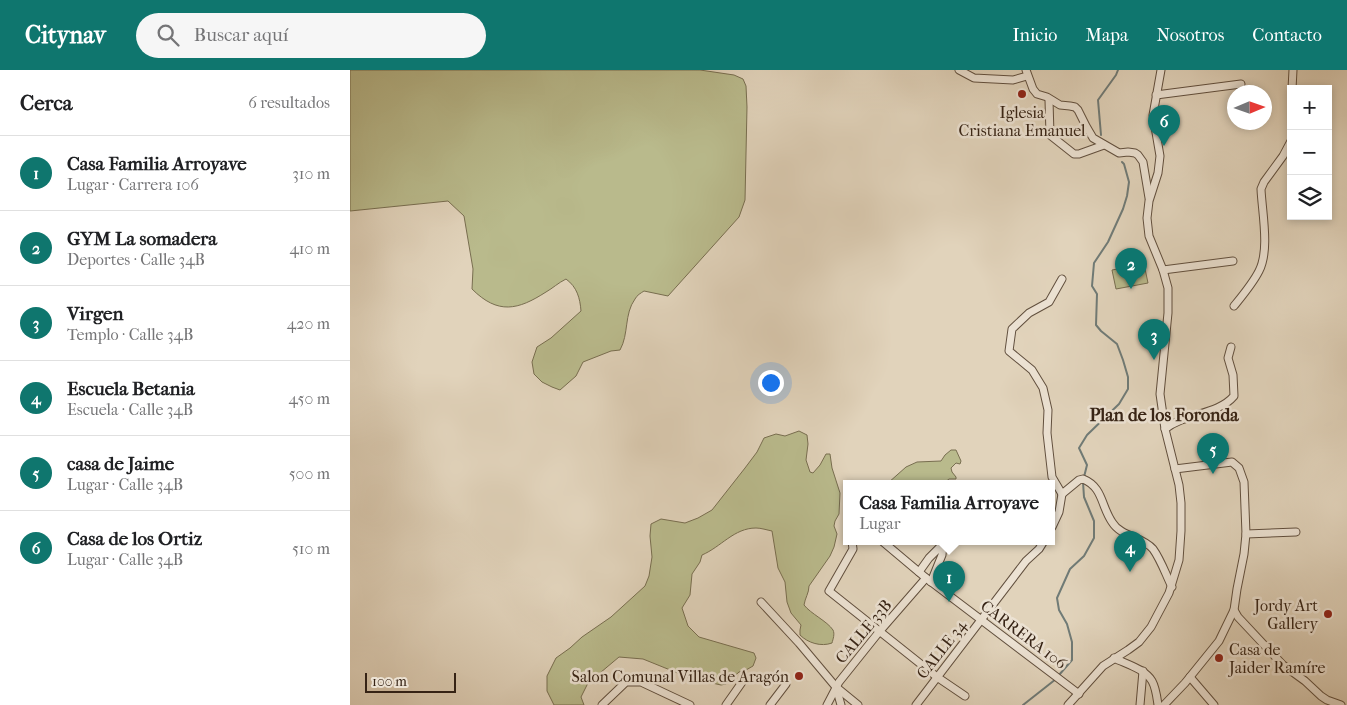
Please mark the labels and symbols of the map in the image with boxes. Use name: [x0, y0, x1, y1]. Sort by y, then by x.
north arrow: [1227, 85, 1272, 130]
marker: Iglesia Cristiana Emanuel: [1016, 88, 1028, 100]
place label: Iglesia Cristiana Emanuel: [959, 103, 1086, 140]
pin: 6: [1148, 105, 1180, 146]
pin: 2: [1115, 248, 1147, 289]
pin: 3: [1138, 319, 1170, 360]
your location: [758, 370, 784, 396]
district label: Plan de los Foronda: [1089, 405, 1239, 426]
pin: 5: [1197, 433, 1229, 474]
pin: 4: [1114, 531, 1146, 572]
pin: 1: [933, 561, 965, 602]
street label: CALLE 33B: [831, 596, 895, 667]
street label: CARRERA 106: [977, 596, 1071, 673]
place label: Jordy Art Gallery: [1252, 596, 1318, 633]
marker: Jordy Art Gallery: [1322, 608, 1334, 620]
street label: CALLE 34: [912, 616, 971, 683]
place label: Casa de Jaider Ramíre: [1227, 640, 1326, 677]
marker: Casa de Jaider Ramíre: [1213, 652, 1225, 664]
place label: Salon Comunal Villas de Aragón: [572, 667, 790, 686]
scale bar: [365, 670, 456, 693]
marker: Salon Comunal Villas de Aragón: [793, 670, 805, 682]

